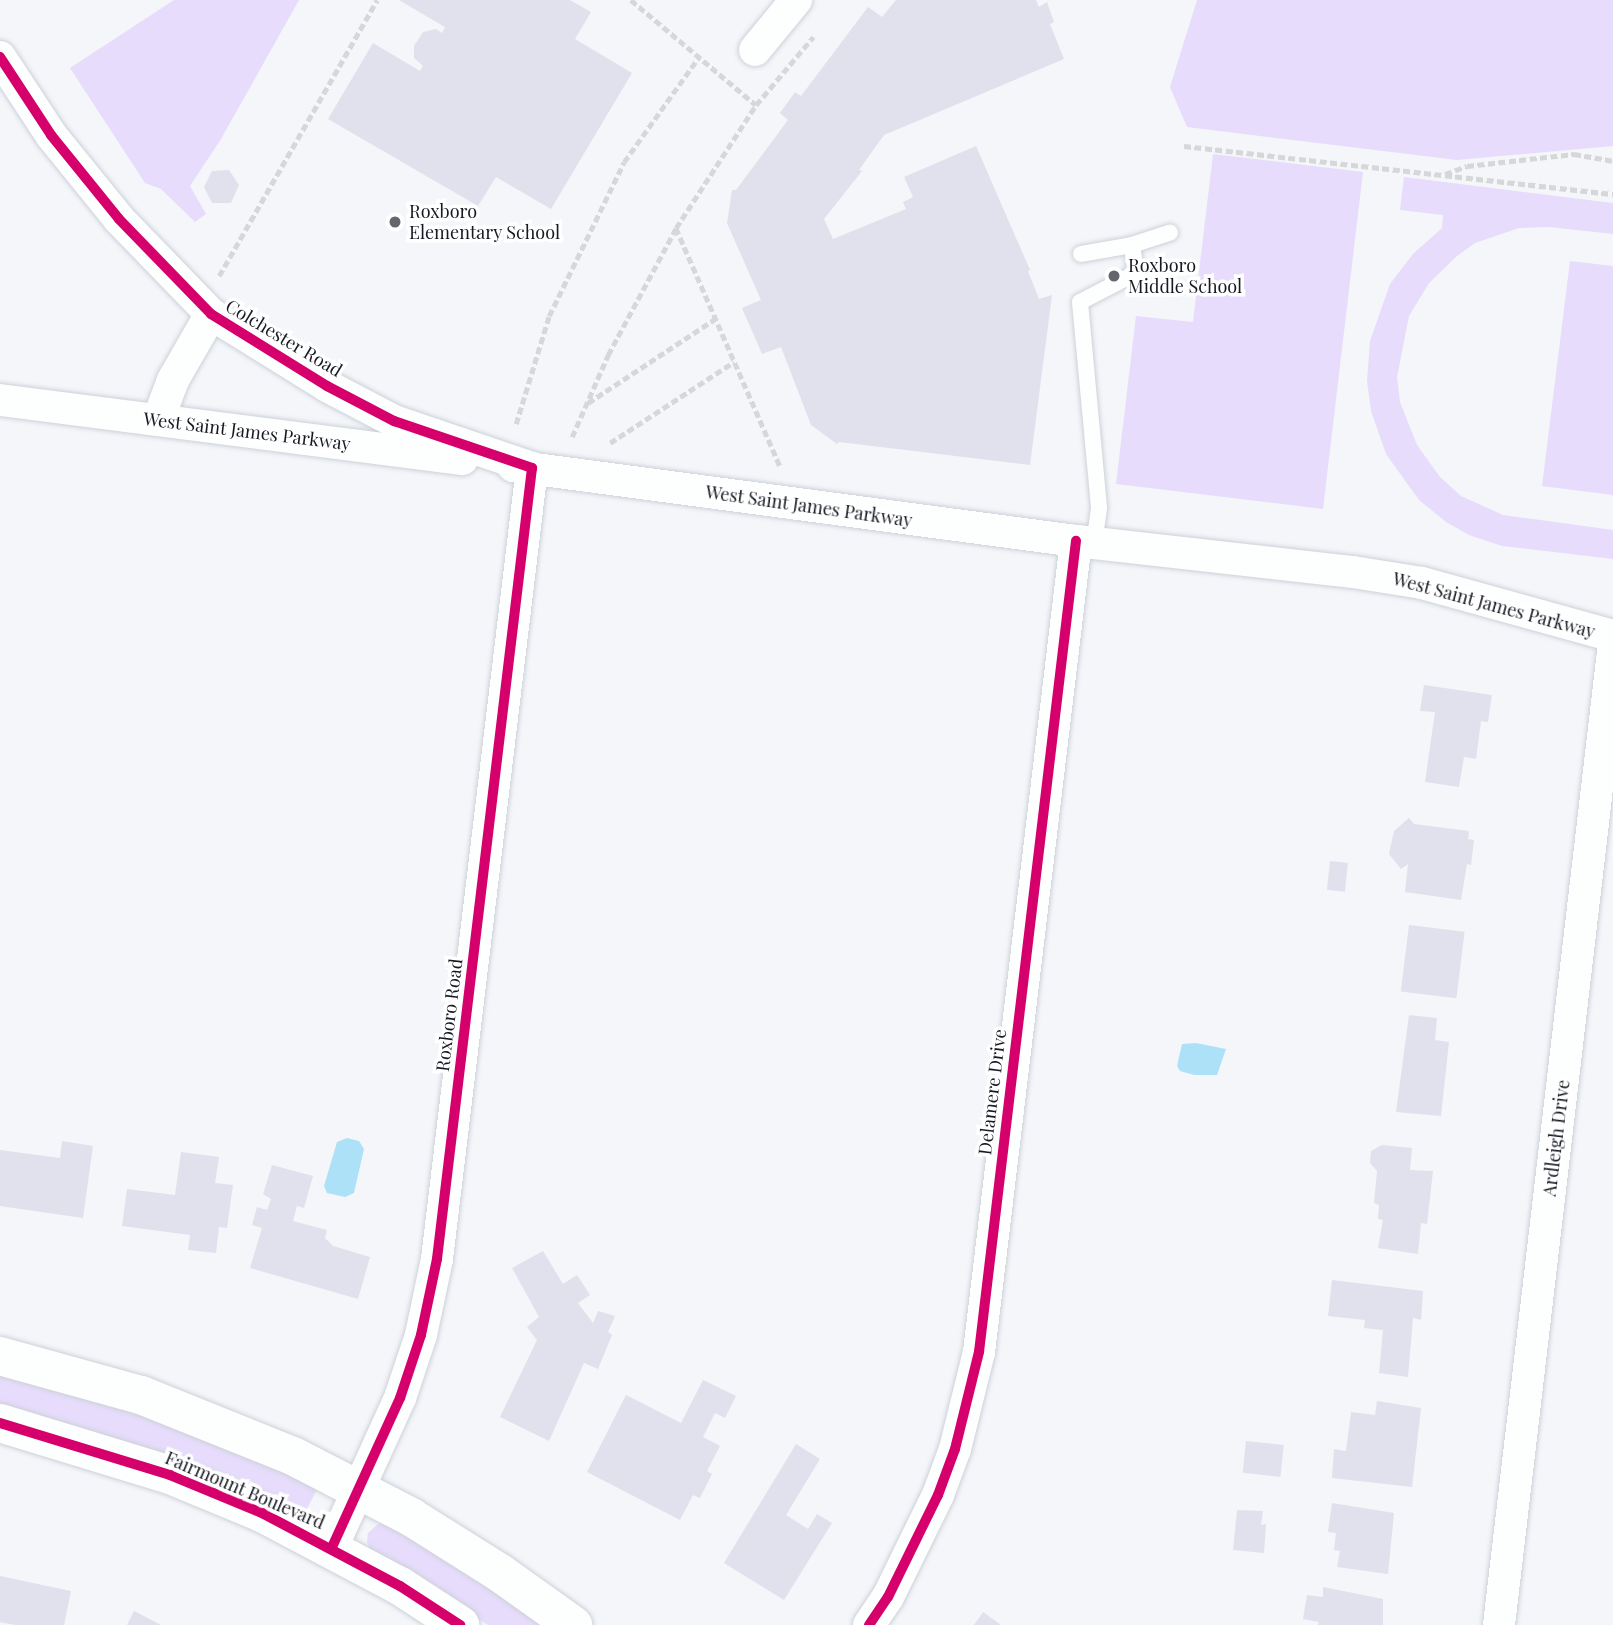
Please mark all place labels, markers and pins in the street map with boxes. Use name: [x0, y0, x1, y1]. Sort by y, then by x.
place label: Roxboro Elementary School: [409, 201, 561, 244]
marker: Roxboro Elementary School: [387, 214, 403, 230]
place label: Roxboro Middle School: [1128, 255, 1242, 298]
marker: Roxboro Middle School: [1106, 268, 1122, 284]

